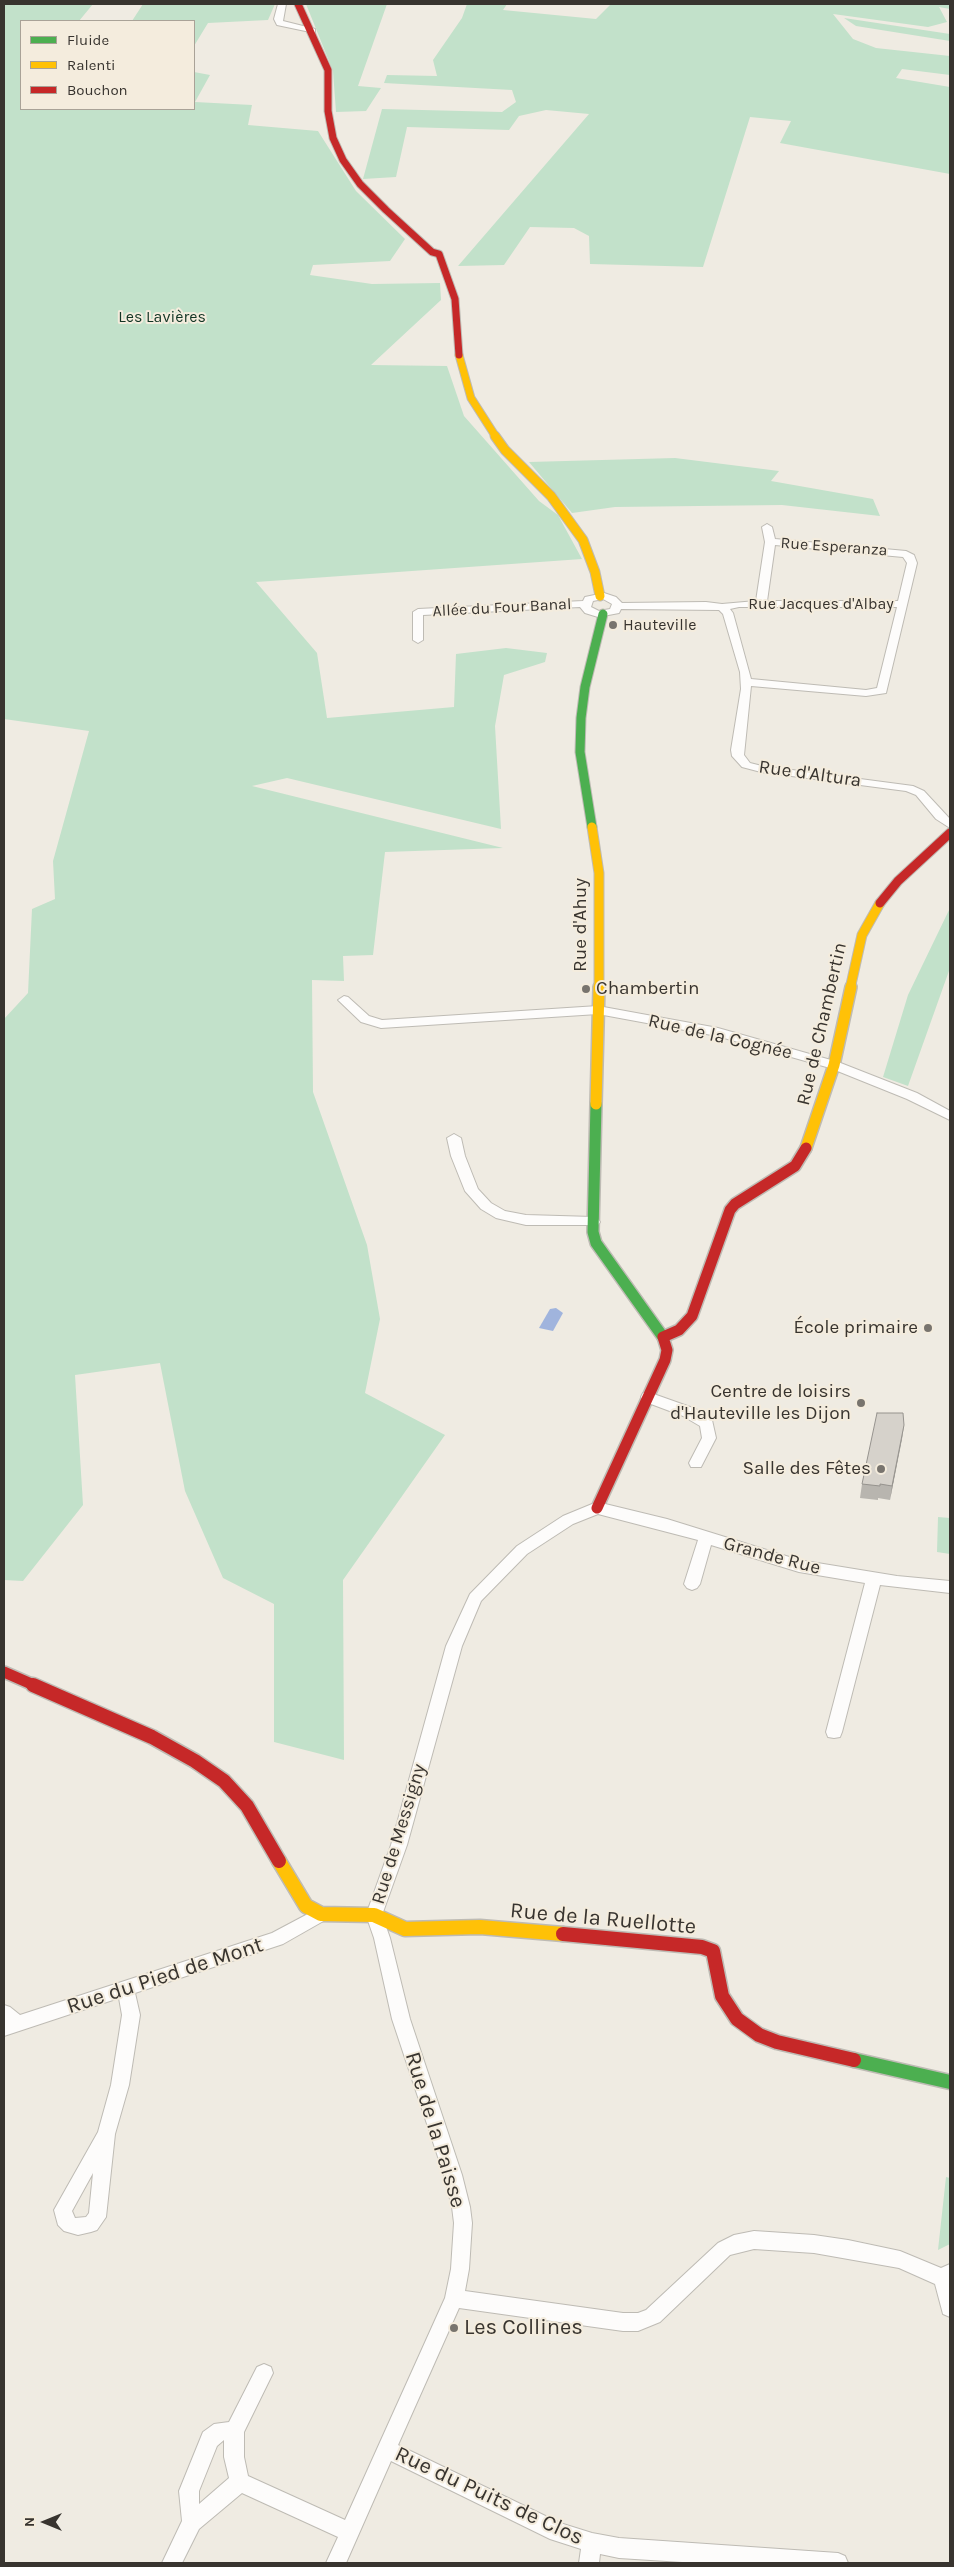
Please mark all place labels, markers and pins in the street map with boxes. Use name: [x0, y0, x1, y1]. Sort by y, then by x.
place label: Hauteville: [623, 615, 696, 635]
marker: Hauteville: [607, 619, 619, 631]
place label: Chambertin: [596, 978, 700, 1000]
marker: Chambertin: [580, 983, 592, 995]
place label: École primaire: [793, 1317, 918, 1339]
marker: École primaire: [922, 1322, 934, 1334]
place label: Centre de loisirs d'Hauteville les Dijon: [670, 1381, 851, 1425]
marker: Centre de loisirs d'Hauteville les Dijon: [855, 1397, 867, 1409]
place label: Salle des Fêtes: [743, 1458, 871, 1480]
marker: Salle des Fêtes: [875, 1463, 887, 1475]
place label: Les Collines: [464, 2315, 583, 2341]
marker: Les Collines: [448, 2322, 460, 2334]

